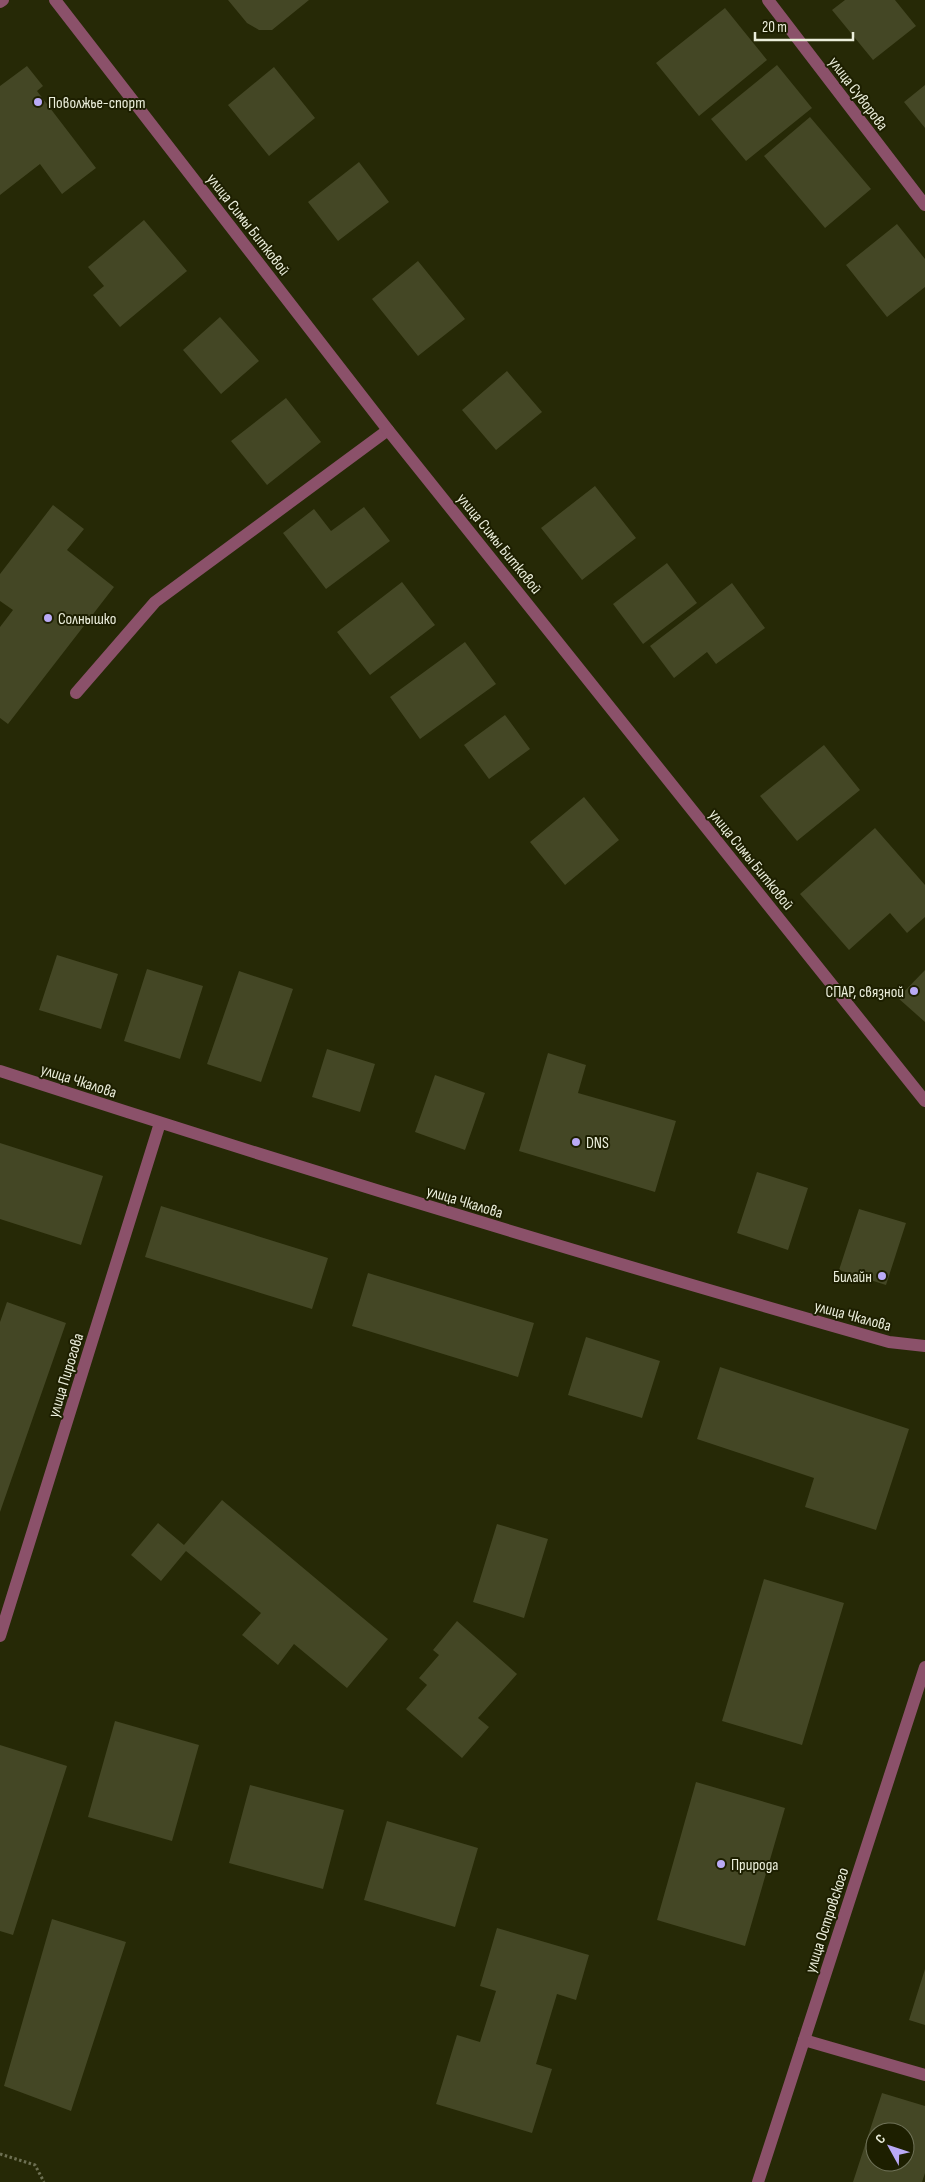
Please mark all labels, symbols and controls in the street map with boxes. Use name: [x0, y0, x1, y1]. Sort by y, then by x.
scale bar: [755, 10, 852, 42]
text: 20 m: [762, 18, 787, 37]
street label: улица Суворова: [824, 53, 892, 134]
place label: Поволжье-спорт: [48, 94, 145, 113]
marker: Поволжье-спорт: [32, 96, 44, 108]
street label: улица Симы Битковой: [202, 170, 294, 280]
street label: улица Симы Битковой: [452, 490, 545, 598]
place label: Солнышко: [58, 610, 116, 629]
marker: Солнышко: [42, 612, 54, 624]
street label: улица Симы Битковой: [704, 806, 797, 914]
place label: СПАР, связной: [825, 983, 904, 1002]
marker: СПАР, связной: [908, 985, 920, 997]
street label: улица Чкалова: [38, 1060, 119, 1103]
place label: DNS: [586, 1134, 609, 1153]
marker: DNS: [570, 1136, 582, 1148]
street label: улица Чкалова: [424, 1182, 505, 1223]
place label: Билайн: [833, 1268, 872, 1287]
marker: Билайн: [876, 1270, 888, 1282]
street label: улица Чкалова: [812, 1297, 893, 1336]
street label: улица Пирогова: [45, 1331, 88, 1420]
place label: Природа: [731, 1856, 778, 1875]
marker: Природа: [715, 1858, 727, 1870]
street label: улица Островского: [801, 1865, 853, 1976]
north arrow: [865, 2122, 915, 2172]
text: С: [872, 2131, 889, 2147]

